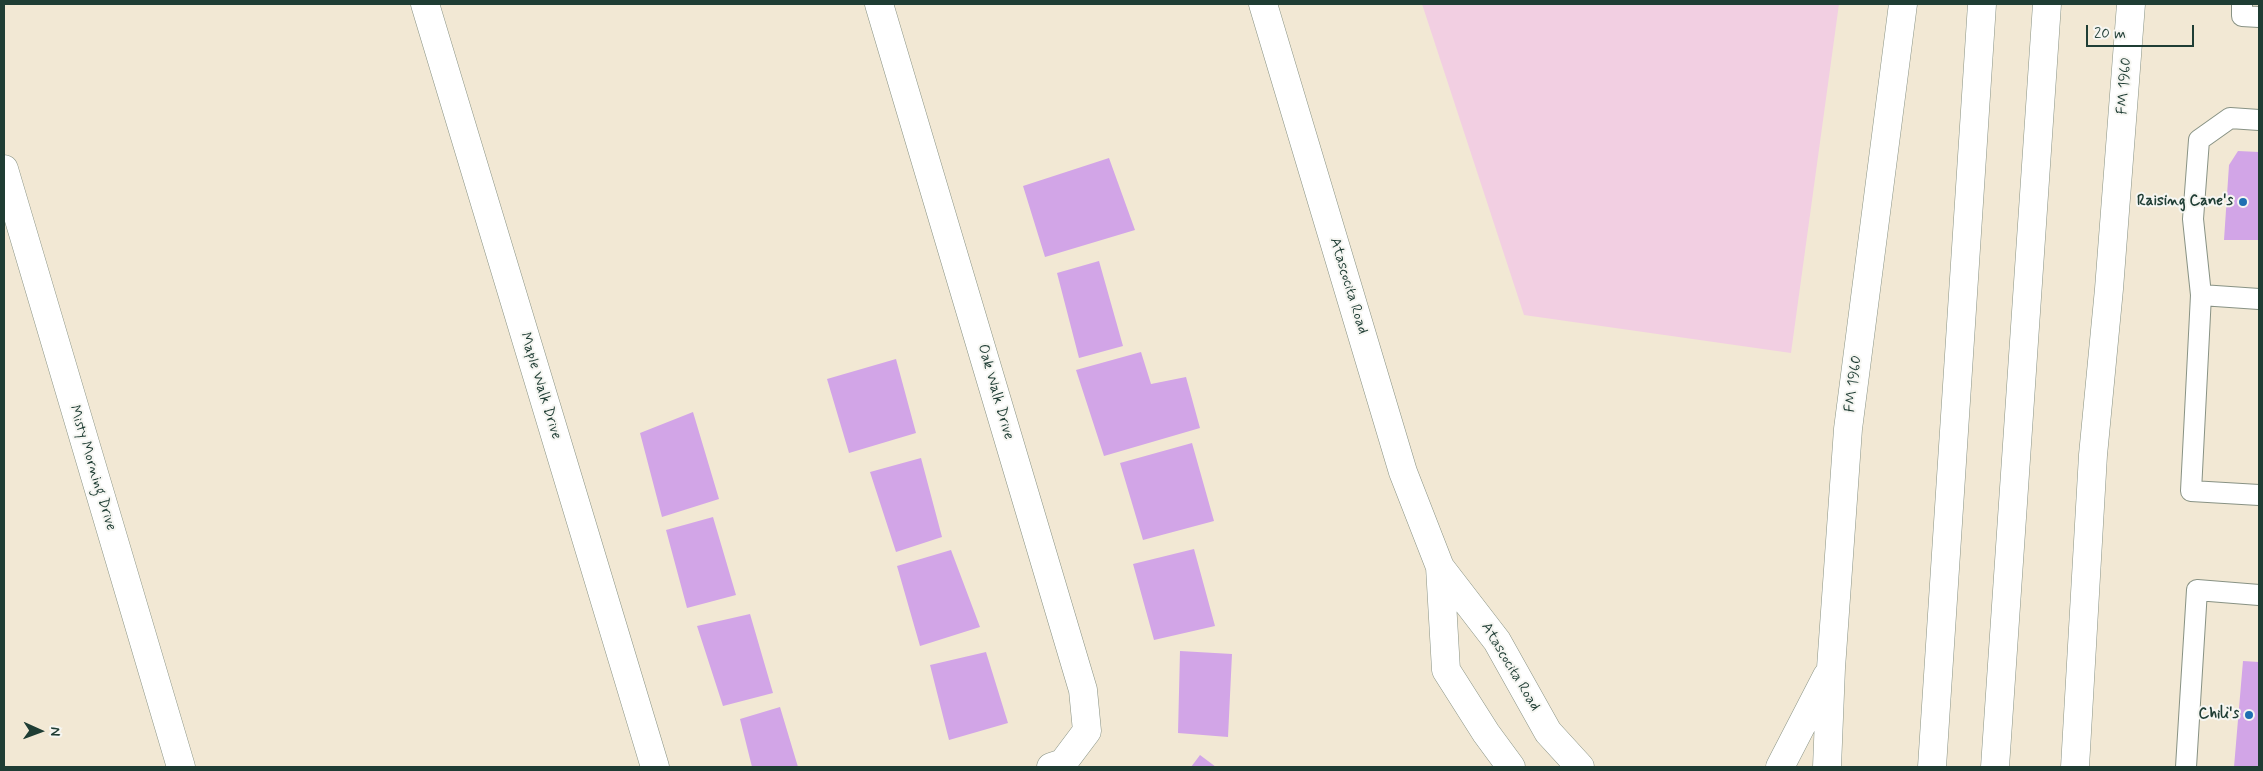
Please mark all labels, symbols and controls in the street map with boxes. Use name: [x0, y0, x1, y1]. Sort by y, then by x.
scale bar: [2088, 15, 2196, 47]
text: 20 m: [2094, 24, 2126, 44]
street label: FM 1960: [2114, 57, 2136, 115]
place label: Raising Cane's: [2137, 193, 2233, 211]
marker: Raising Cane's: [2237, 196, 2249, 208]
street label: Atascocita Road: [1325, 236, 1371, 336]
street label: Maple Walk Drive: [515, 330, 565, 442]
street label: Oak Walk Drive: [973, 342, 1017, 442]
street label: FM 1960: [1842, 355, 1866, 413]
street label: Misty Morning Drive: [64, 403, 120, 533]
street label: Atascocita Road: [1477, 620, 1543, 714]
north arrow: [15, 706, 65, 756]
place label: Chili's: [2198, 706, 2239, 724]
marker: Chili's: [2243, 709, 2255, 721]
text: N: [46, 727, 64, 736]

